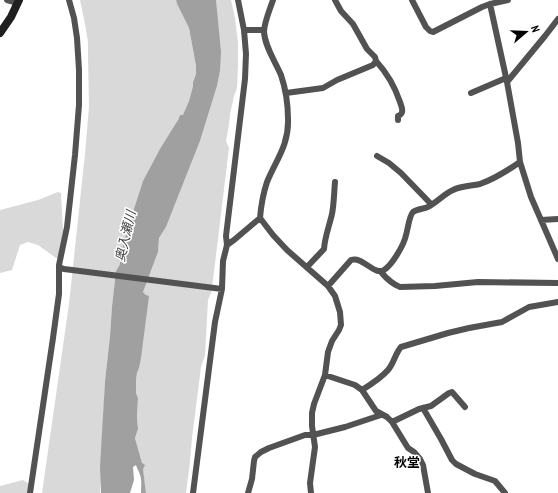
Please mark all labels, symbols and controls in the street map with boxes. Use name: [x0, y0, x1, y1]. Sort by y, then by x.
north arrow: [506, 12, 546, 52]
text: N: [528, 24, 543, 34]
water label: 奥入瀬川: [111, 207, 140, 263]
district label: 秋堂: [394, 454, 420, 471]

